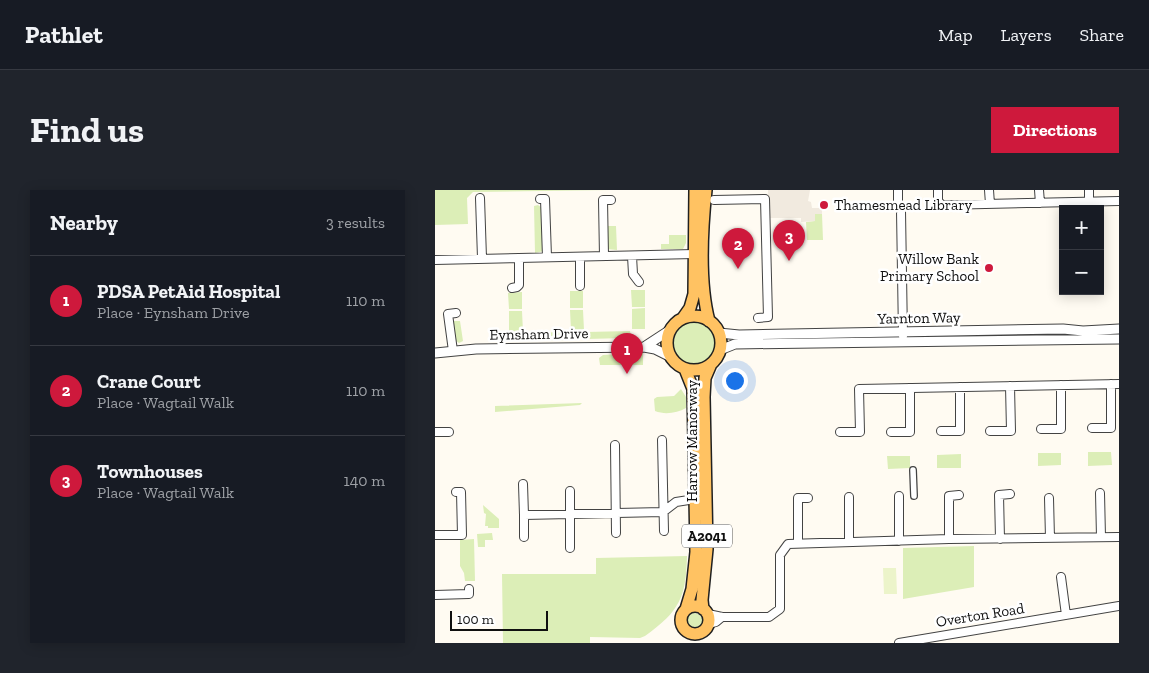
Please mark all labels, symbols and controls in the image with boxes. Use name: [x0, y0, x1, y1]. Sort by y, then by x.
text: Pathlet: [25, 20, 103, 49]
text: Map: [938, 24, 973, 46]
text: Layers: [1001, 24, 1052, 46]
text: Share: [1080, 24, 1124, 46]
button: Directions: [991, 107, 1119, 153]
text: Find us: [30, 109, 144, 151]
place label: Thamesmead Library: [834, 196, 973, 214]
marker: Thamesmead Library: [818, 199, 830, 211]
map controls: [1059, 205, 1104, 295]
button: +: [1059, 205, 1104, 250]
text: Nearby: [50, 210, 118, 235]
text: 3 results: [326, 213, 385, 232]
pin: 3: [773, 220, 805, 261]
pin: 2: [722, 228, 754, 269]
place label: Willow Bank Primary School: [880, 250, 979, 285]
button: −: [1059, 250, 1104, 295]
marker: Willow Bank Primary School: [983, 262, 995, 274]
text: PDSA PetAid Hospital: [97, 280, 280, 303]
text: 1: [63, 291, 69, 310]
text: 110 m: [346, 291, 385, 310]
text: Place · Eynsham Drive: [97, 303, 249, 322]
street label: Yarnton Way: [876, 308, 961, 328]
street label: Eynsham Drive: [489, 324, 589, 344]
pin: 1: [611, 333, 643, 374]
your location: [722, 368, 748, 394]
text: Crane Court: [97, 370, 200, 393]
street label: Harrow Manorway: [683, 380, 701, 502]
text: 2: [62, 381, 70, 400]
text: 110 m: [346, 381, 385, 400]
text: Place · Wagtail Walk: [97, 393, 234, 412]
text: Townhouses: [97, 460, 203, 483]
text: 3: [62, 471, 70, 490]
text: 140 m: [344, 471, 385, 490]
text: Place · Wagtail Walk: [97, 483, 234, 502]
road number: A2041: [682, 524, 732, 548]
street label: Overton Road: [935, 599, 1026, 631]
scale bar: [450, 608, 547, 631]
text: 100 m: [457, 611, 494, 628]

